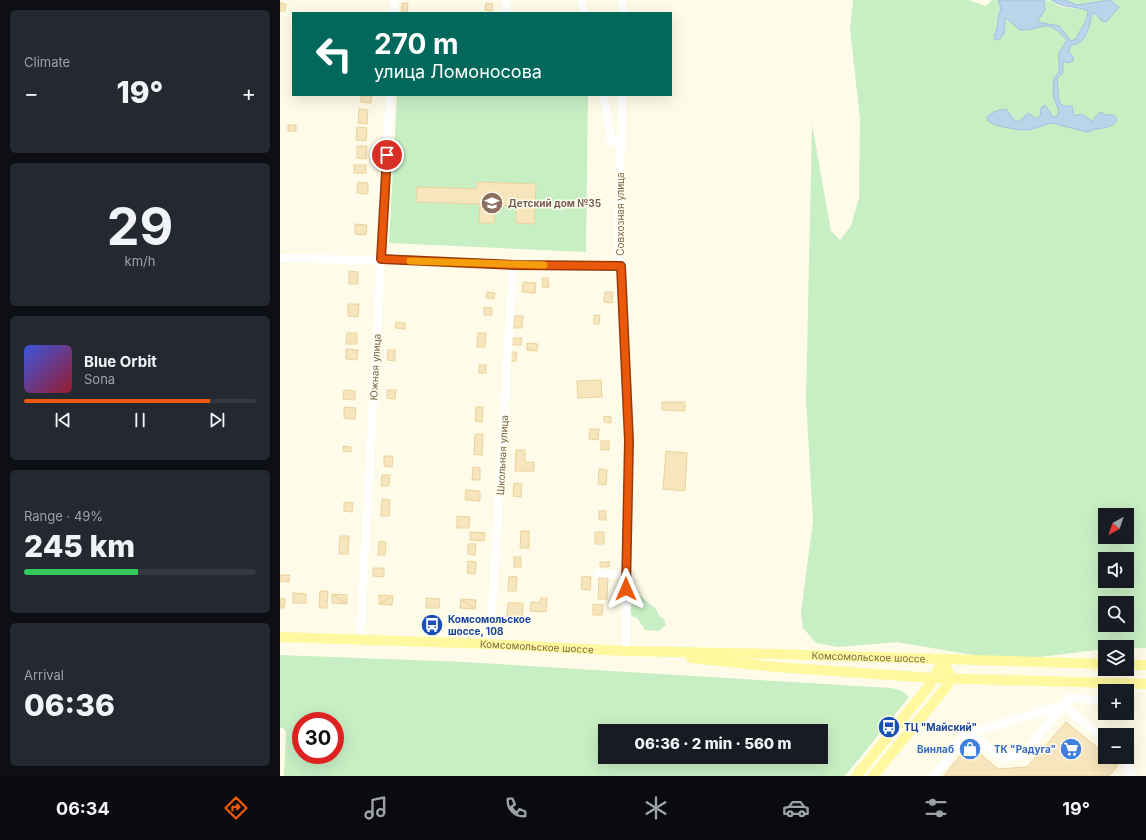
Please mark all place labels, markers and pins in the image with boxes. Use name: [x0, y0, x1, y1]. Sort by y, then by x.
pin: [370, 138, 404, 172]
school or university icon: Детский дом №35: [479, 190, 505, 216]
place label: Детский дом №35: [508, 197, 601, 209]
bus stop icon: Комсомольское шоссе, 108: [419, 612, 445, 638]
place label: Комсомольское шоссе, 108: [448, 613, 531, 637]
bus stop icon: ТЦ "Майский": [876, 714, 902, 740]
place label: ТЦ "Майский": [904, 721, 977, 733]
shop icon: Винлаб: [957, 736, 983, 762]
supermarket icon: ТК "Радуга": [1058, 736, 1084, 762]
place label: Винлаб: [917, 743, 954, 755]
place label: ТК "Радуга": [994, 743, 1056, 756]

